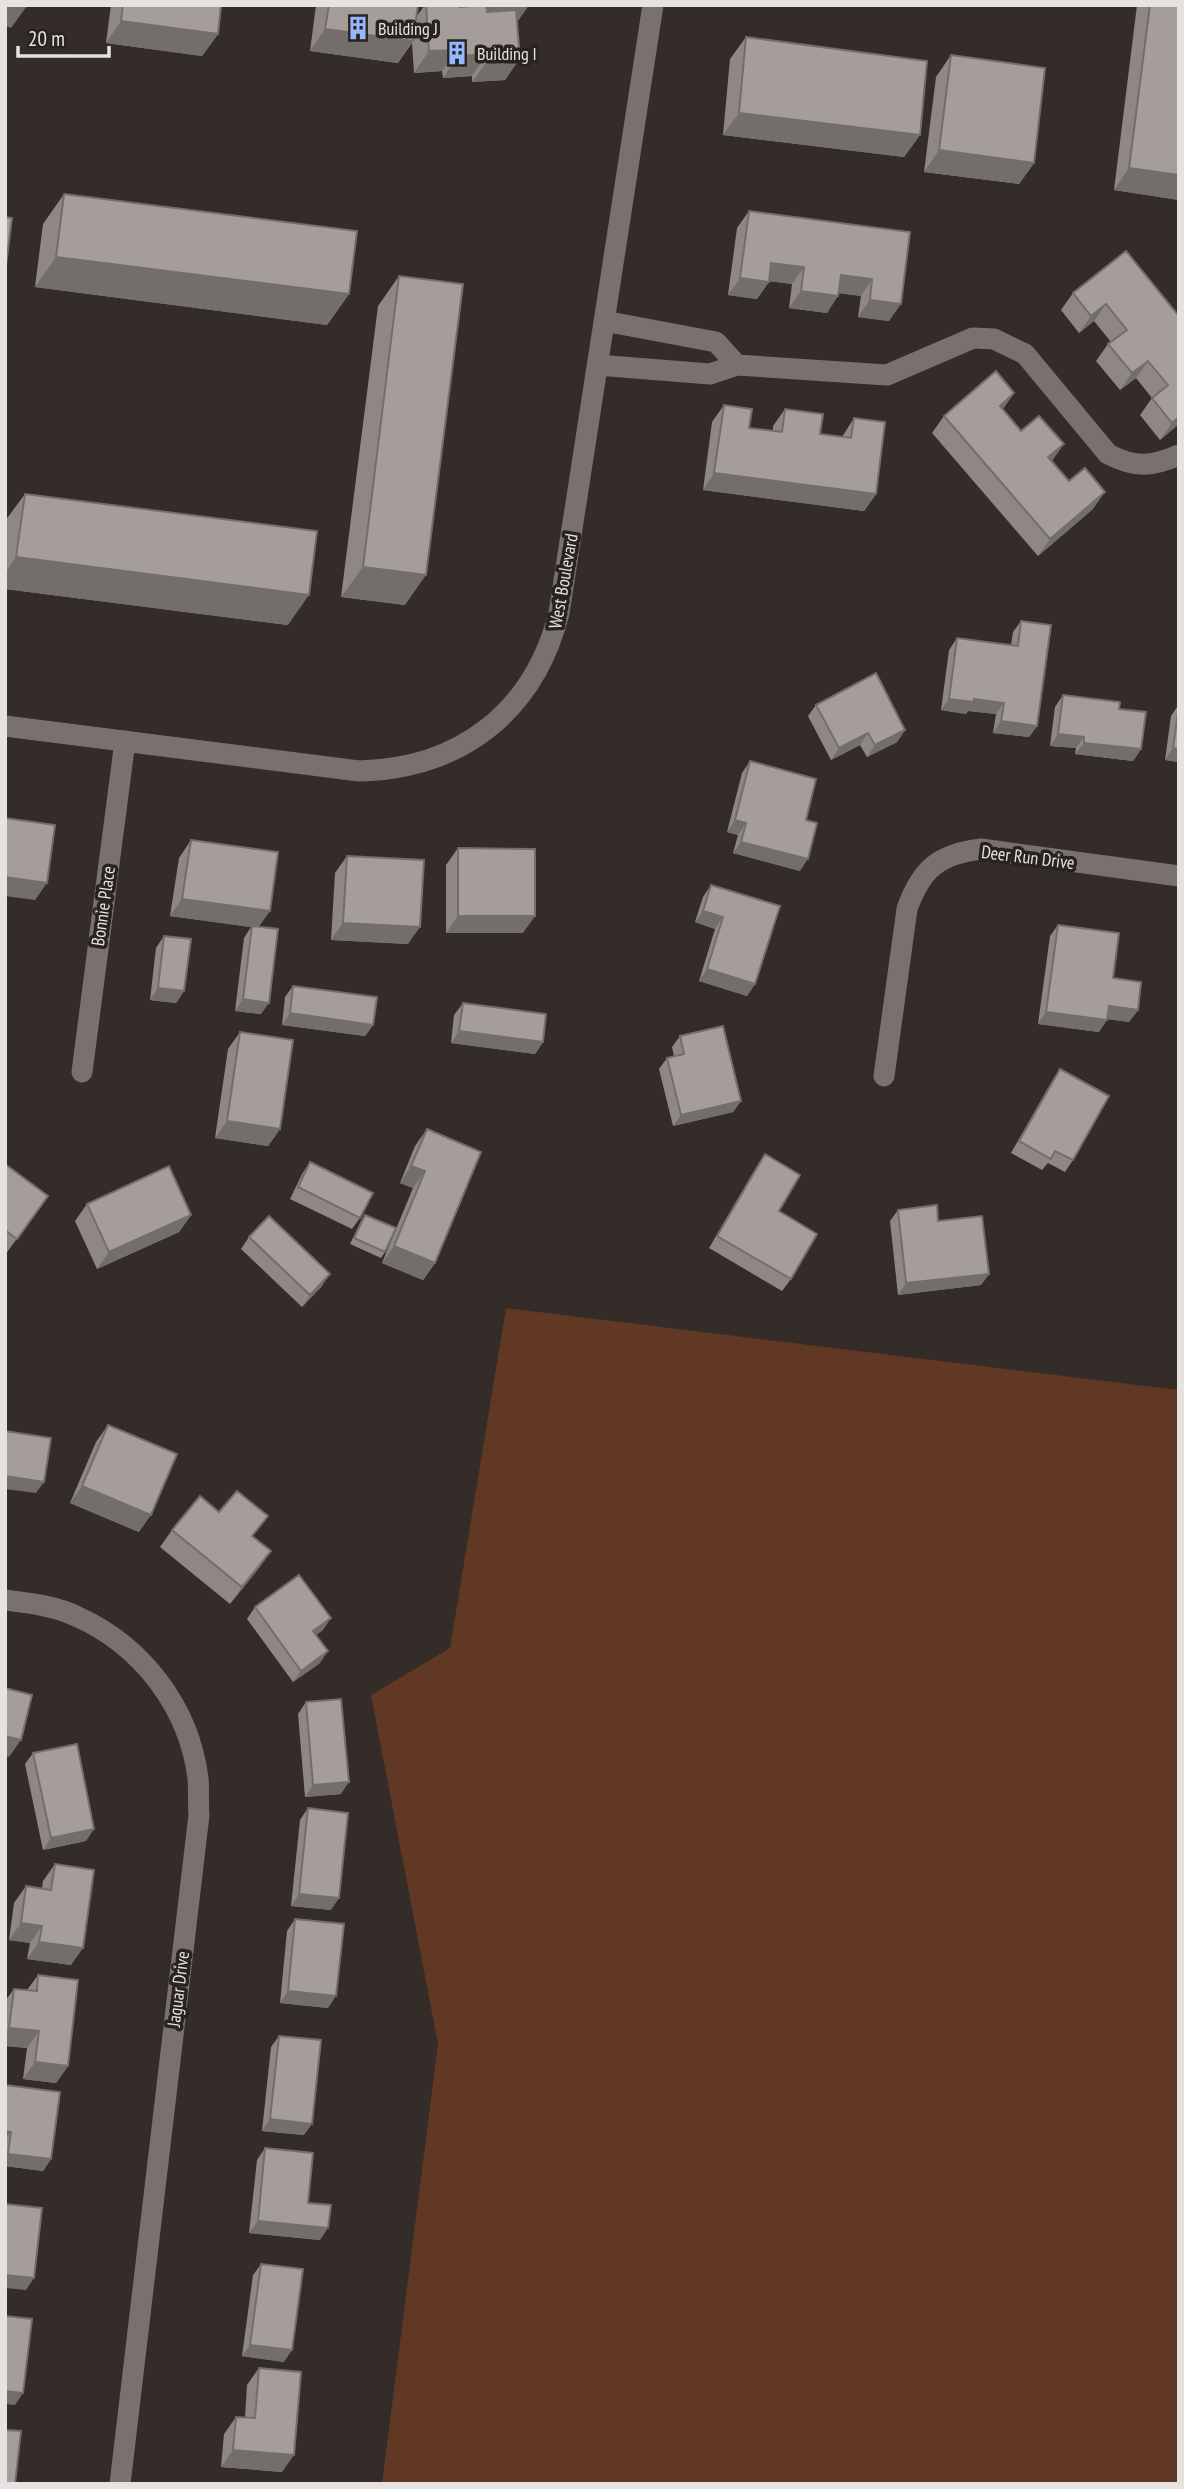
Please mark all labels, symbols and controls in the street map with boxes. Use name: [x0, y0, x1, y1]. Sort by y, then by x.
scale bar: [18, 14, 108, 58]
building icon: Building J: [344, 14, 372, 42]
place label: Building J: [378, 17, 438, 40]
text: 20 m: [28, 25, 65, 52]
building icon: Building I: [443, 39, 471, 67]
place label: Building I: [477, 42, 537, 65]
street label: West Boulevard: [543, 532, 583, 630]
street label: Deer Run Drive: [980, 840, 1076, 874]
street label: Bonnie Place: [86, 865, 120, 947]
street label: Jaguar Drive: [162, 1950, 194, 2029]

